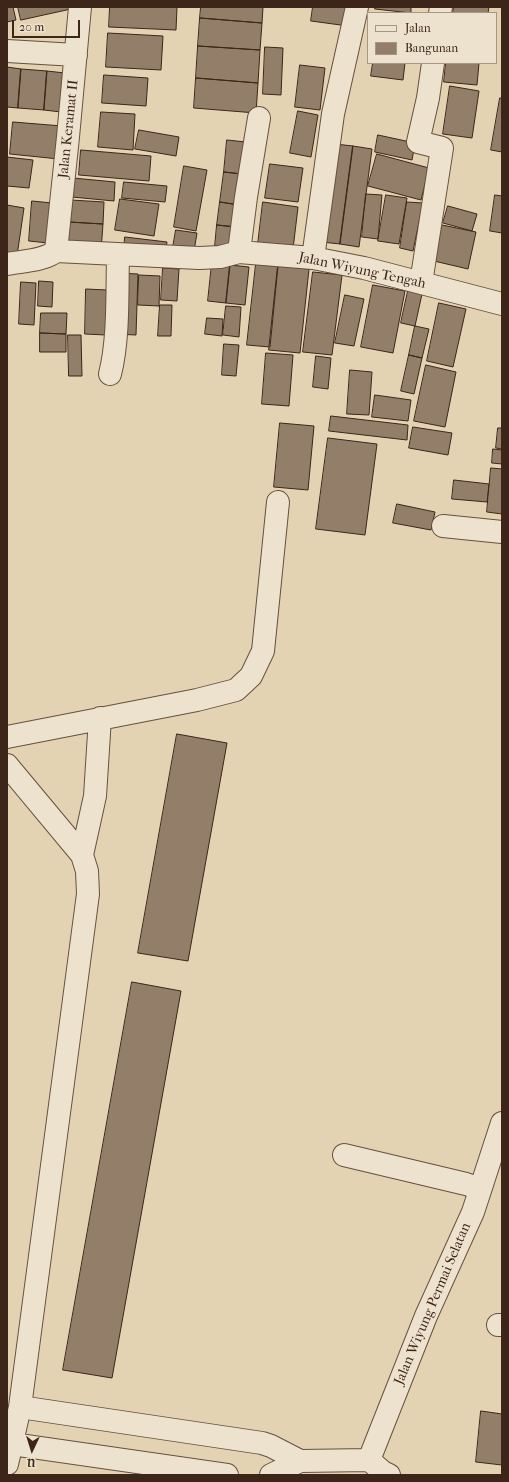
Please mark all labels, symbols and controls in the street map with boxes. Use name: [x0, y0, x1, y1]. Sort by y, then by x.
scale bar: [14, 12, 82, 38]
legend: [367, 12, 497, 64]
text: 20 m: [19, 20, 44, 34]
text: Jalan: [405, 21, 431, 35]
text: Bangunan: [405, 41, 458, 55]
street label: Jalan Keramat II: [55, 79, 83, 179]
street label: Jalan Wiyung Tengah: [297, 249, 427, 293]
street label: Jalan Wiyung Permai Selatan: [391, 1220, 475, 1388]
north arrow: [12, 1430, 52, 1470]
text: U: [26, 1456, 36, 1469]

